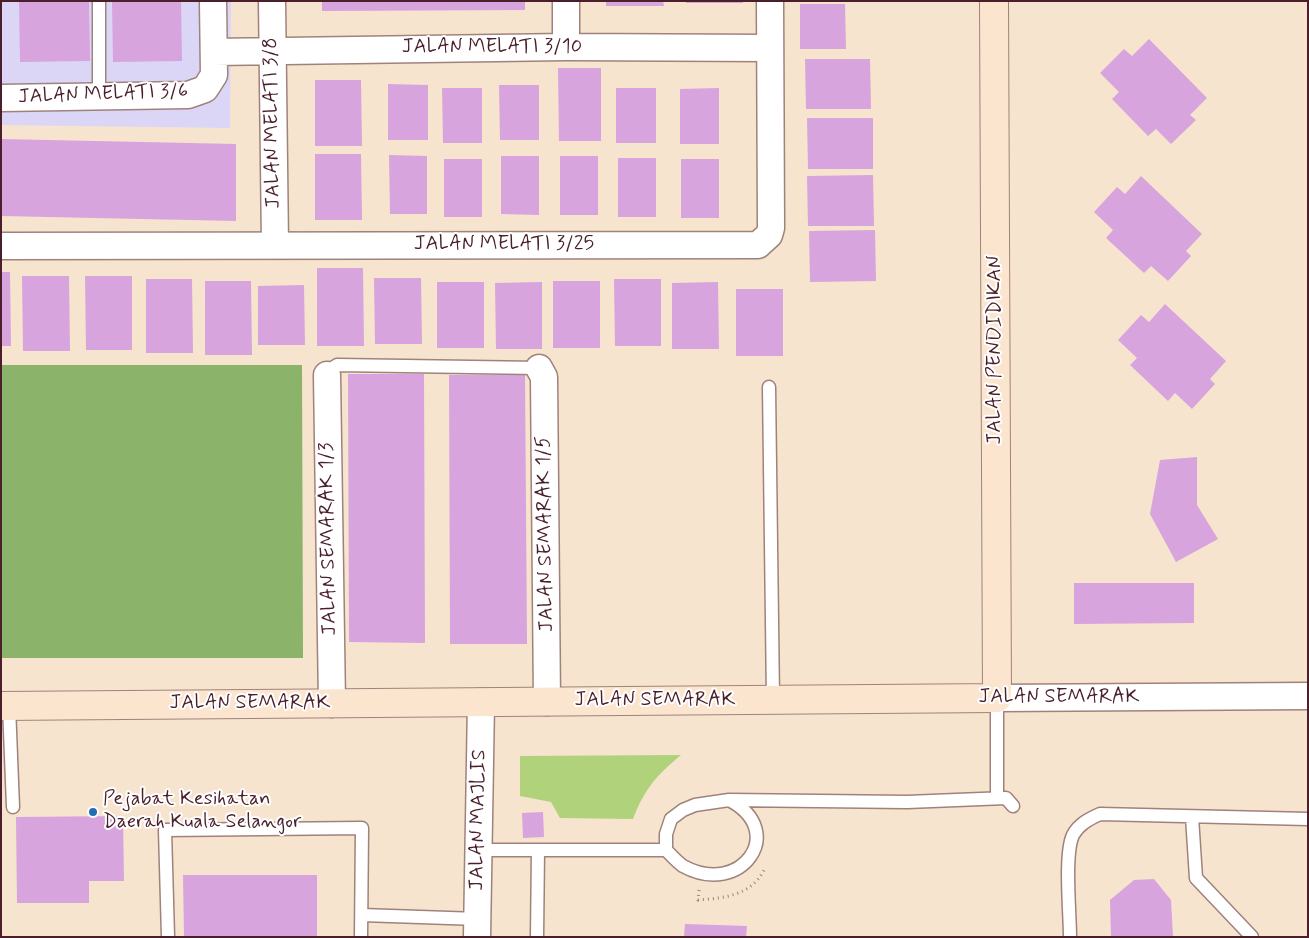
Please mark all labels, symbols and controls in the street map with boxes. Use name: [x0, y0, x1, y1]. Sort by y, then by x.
street label: JALAN MELATI 3/10: [402, 36, 582, 60]
street label: JALAN MELATI 3/8: [260, 37, 286, 209]
street label: JALAN MELATI 3/6: [18, 80, 188, 110]
street label: JALAN MELATI 3/25: [414, 233, 594, 257]
street label: JALAN PENDIDIKAN: [984, 256, 1008, 444]
street label: JALAN SEMARAK 1/5: [532, 436, 560, 632]
street label: JALAN SEMARAK 1/3: [315, 442, 343, 636]
street label: JALAN SEMARAK: [979, 686, 1139, 710]
street label: JALAN SEMARAK: [575, 689, 735, 713]
street label: JALAN SEMARAK: [170, 692, 330, 716]
street label: JALAN MAJLIS: [466, 749, 492, 891]
place label: Pejabat Kesihatan Daerah Kuala Selangor: [103, 788, 301, 835]
marker: Pejabat Kesihatan Daerah Kuala Selangor: [87, 806, 99, 818]

